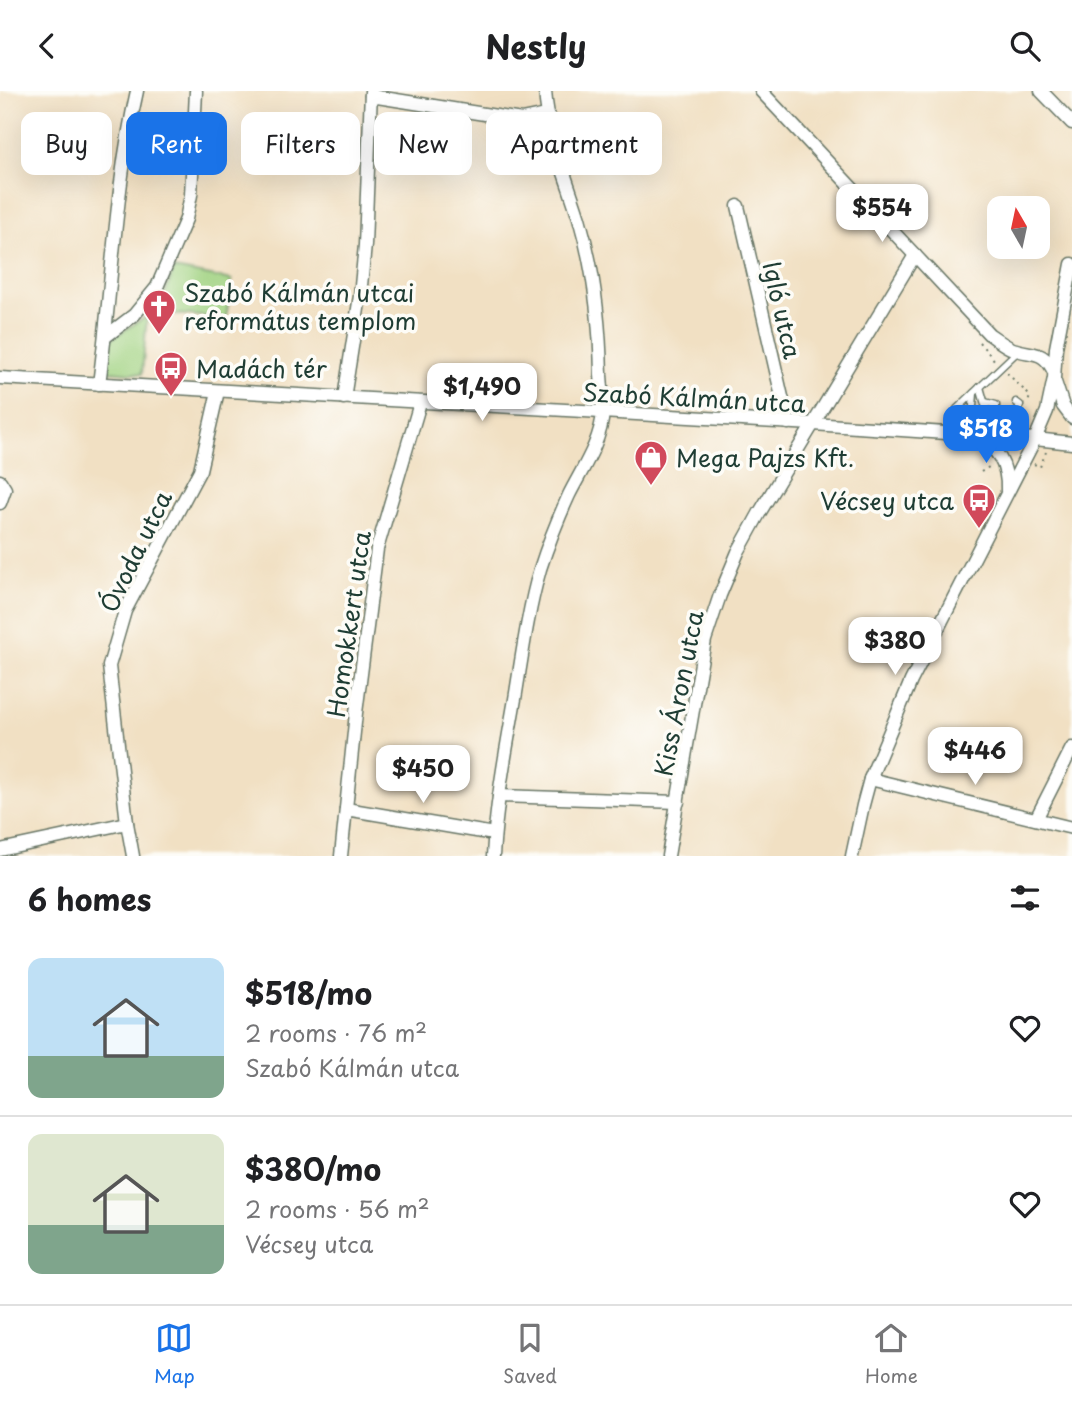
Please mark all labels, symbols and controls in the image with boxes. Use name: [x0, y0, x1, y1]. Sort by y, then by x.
text: Nestly: [486, 22, 586, 70]
icon: back: [28, 27, 66, 65]
icon: search: [1006, 27, 1044, 65]
chip: Buy: [21, 112, 112, 175]
chip: Rent: [126, 112, 227, 175]
chip: Filters: [241, 112, 360, 175]
chip: New: [374, 112, 472, 175]
chip: Apartment: [486, 112, 662, 175]
pin: $554: [841, 185, 923, 244]
text: $554: [852, 189, 912, 224]
north arrow: [987, 196, 1050, 259]
map controls: [987, 196, 1050, 259]
street label: Igló utca: [754, 258, 812, 362]
place label: Szabó Kálmán utcai református templom: [184, 274, 416, 338]
church icon: Szabó Kálmán utcai református templom: [140, 287, 178, 336]
bus stop icon: Madách tér: [152, 349, 190, 398]
place label: Madách tér: [196, 350, 328, 386]
pin: $1,490: [425, 363, 539, 423]
text: $1,490: [443, 368, 521, 403]
street label: Szabó Kálmán utca: [582, 373, 807, 421]
pin: $518: [945, 405, 1027, 465]
text: $518: [959, 410, 1013, 445]
shop icon: Mega Pajzs Kft.: [632, 438, 670, 487]
place label: Mega Pajzs Kft.: [676, 439, 854, 475]
bus stop icon: Vécsey utca: [960, 481, 998, 530]
place label: Vécsey utca: [820, 482, 954, 518]
street label: Óvoda utca: [90, 484, 180, 618]
street label: Homokkert utca: [317, 528, 379, 720]
street label: Kiss Áron utca: [644, 607, 712, 779]
pin: $380: [854, 617, 936, 677]
text: $380: [864, 622, 926, 657]
pin: $446: [934, 727, 1016, 787]
text: $446: [944, 732, 1006, 767]
pin: $450: [382, 745, 464, 805]
text: $450: [392, 750, 454, 785]
text: 6 homes: [28, 876, 151, 921]
icon: filters: [1006, 879, 1044, 917]
text: $518/mo: [245, 970, 372, 1015]
icon: home: [84, 986, 168, 1070]
icon: heart: [1006, 1009, 1044, 1047]
text: 2 rooms · 76 m²: [245, 1015, 427, 1050]
text: Szabó Kálmán utca: [245, 1050, 459, 1085]
text: $380/mo: [245, 1146, 381, 1191]
icon: home: [84, 1162, 168, 1246]
icon: heart: [1006, 1185, 1044, 1223]
text: 2 rooms · 56 m²: [245, 1191, 430, 1226]
text: Vécsey utca: [245, 1226, 373, 1261]
tab: Map: [154, 1319, 195, 1389]
tab: Saved: [503, 1319, 557, 1389]
tab: Home: [865, 1319, 918, 1389]

